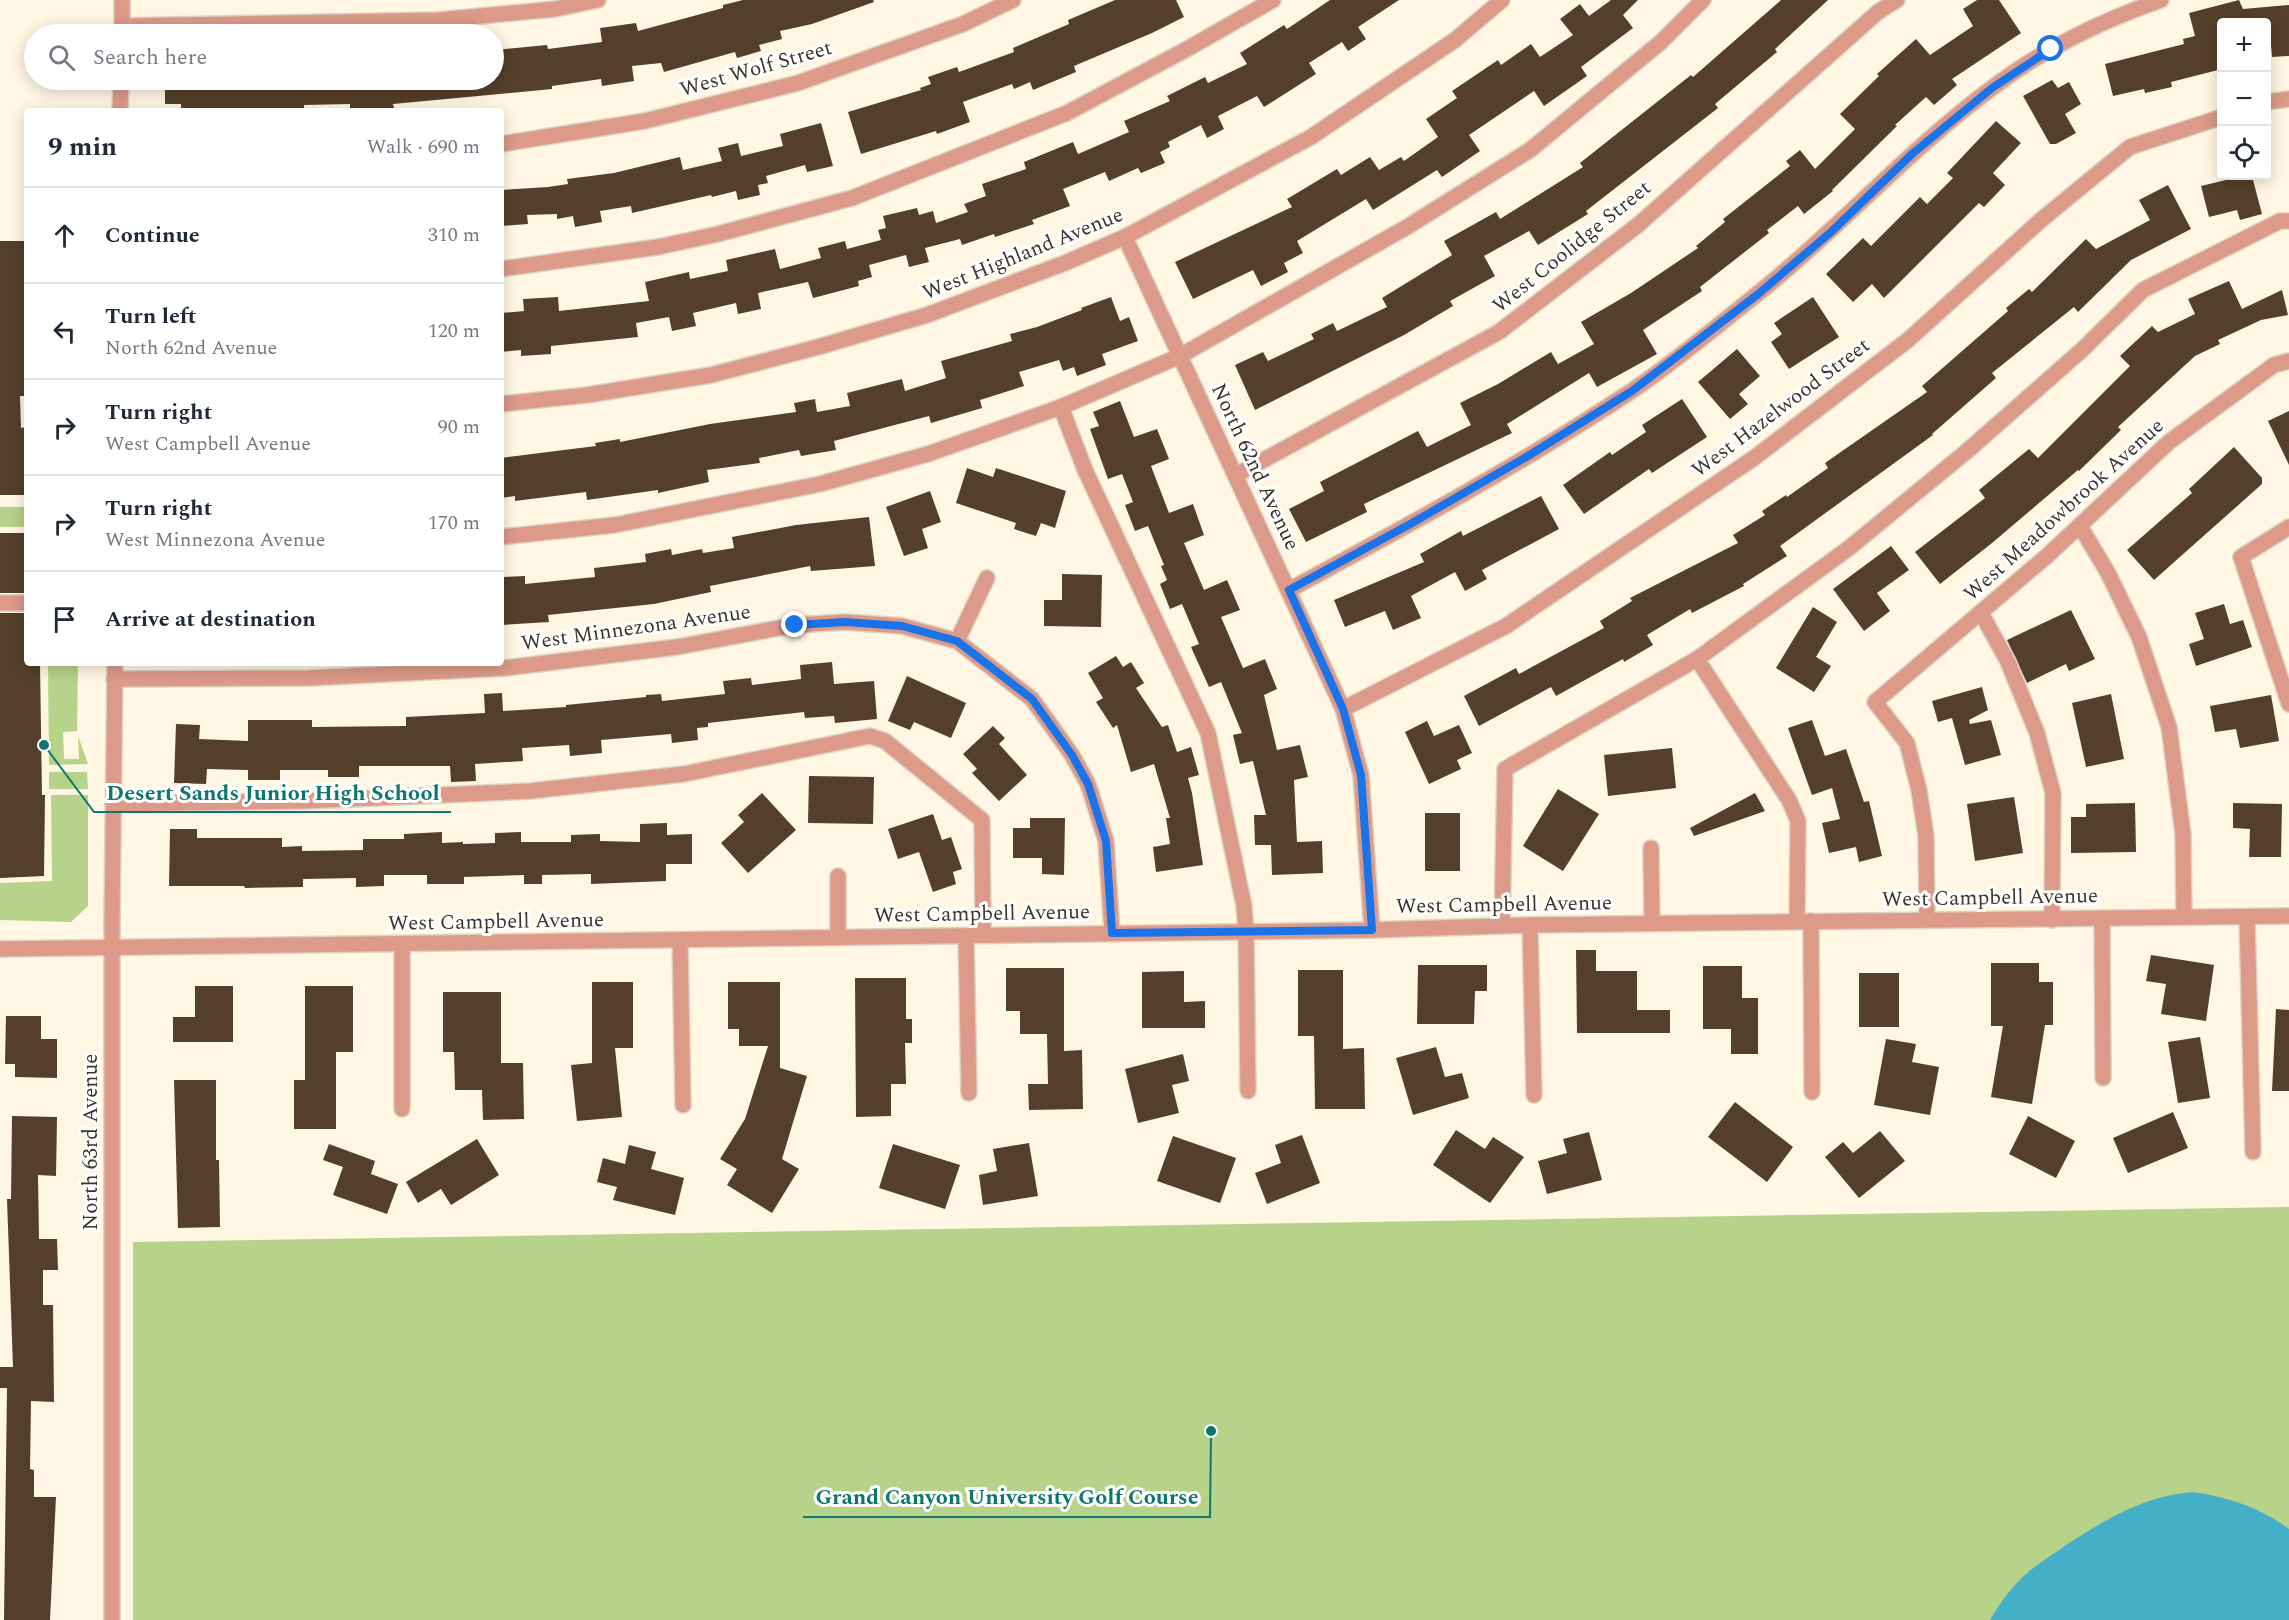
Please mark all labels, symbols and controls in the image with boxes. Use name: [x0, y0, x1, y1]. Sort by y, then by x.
map controls: [2217, 18, 2271, 180]
button: +: [2217, 18, 2271, 72]
search box: [24, 24, 504, 90]
street label: West Wolf Street: [676, 32, 836, 106]
route start: [2037, 35, 2063, 61]
icon: search: [45, 41, 78, 74]
text: Search here: [93, 41, 207, 74]
button: −: [2217, 72, 2271, 126]
button: locate: [2217, 126, 2271, 180]
text: 9 min: [48, 127, 117, 167]
text: Walk · 690 m: [367, 132, 480, 162]
street label: West Coolidge Street: [1486, 173, 1658, 321]
street label: West Highland Avenue: [918, 199, 1128, 309]
icon: ahead: [48, 219, 81, 252]
text: Continue: [105, 219, 200, 252]
text: 310 m: [428, 220, 480, 250]
text: Turn left: [105, 300, 197, 333]
icon: left: [48, 315, 81, 348]
text: 120 m: [428, 316, 480, 346]
street label: West Hazelwood Street: [1685, 330, 1877, 486]
text: North 62nd Avenue: [105, 333, 277, 363]
street label: North 62nd Avenue: [1202, 378, 1308, 556]
text: Turn right: [105, 396, 212, 429]
icon: right: [48, 411, 81, 444]
street label: West Meadowbrook Avenue: [1956, 411, 2172, 609]
text: 90 m: [438, 412, 480, 442]
text: West Campbell Avenue: [105, 429, 311, 459]
text: Turn right: [105, 492, 212, 525]
icon: right: [48, 507, 81, 540]
text: 170 m: [428, 508, 480, 538]
text: West Minnezona Avenue: [105, 525, 325, 555]
street label: West Minnezona Avenue: [519, 596, 753, 660]
icon: arrive: [48, 603, 81, 636]
text: Arrive at destination: [105, 603, 316, 636]
route end: [781, 611, 807, 637]
callout: Desert Sands Junior High School: [94, 772, 451, 812]
text: Desert Sands Junior High School: [106, 777, 440, 810]
street label: West Campbell Avenue: [1882, 880, 2098, 916]
street label: West Campbell Avenue: [1396, 887, 1612, 923]
street label: West Campbell Avenue: [874, 896, 1090, 932]
street label: West Campbell Avenue: [388, 904, 604, 940]
street label: North 63rd Avenue: [75, 1053, 107, 1231]
callout: Grand Canyon University Golf Course: [803, 1477, 1210, 1517]
text: Grand Canyon University Golf Course: [815, 1481, 1199, 1514]

